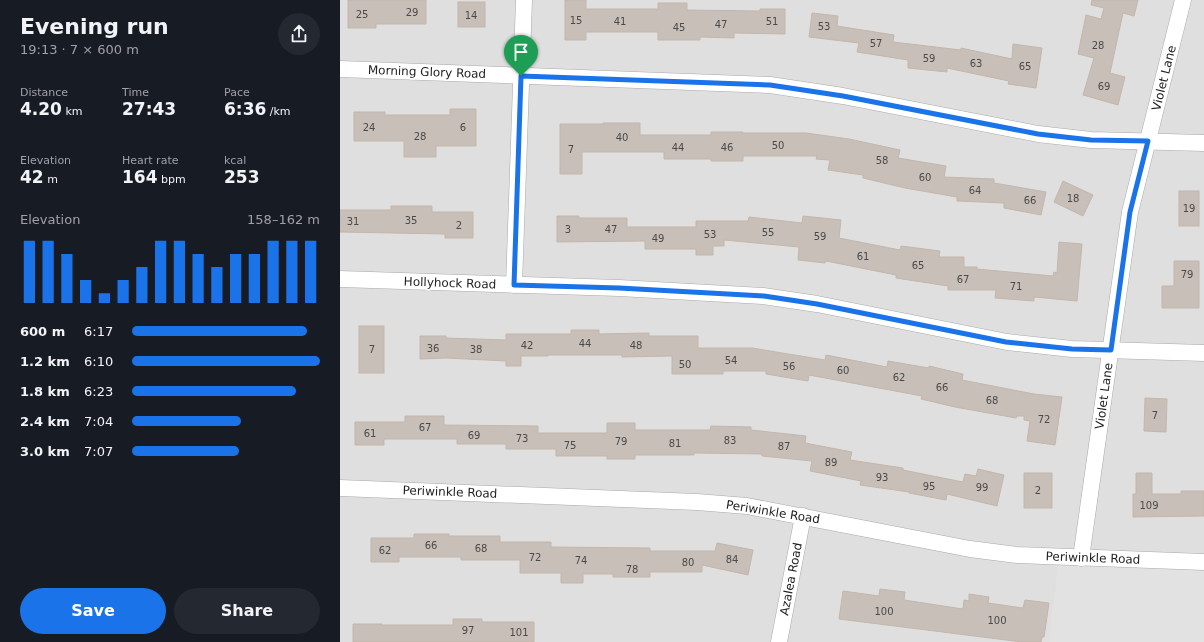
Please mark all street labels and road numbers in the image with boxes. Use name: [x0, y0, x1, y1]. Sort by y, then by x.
street label: Violet Lane: [1149, 44, 1179, 112]
street label: Morning Glory Road: [368, 63, 486, 81]
street label: Hollyhock Road: [404, 274, 496, 292]
street label: Violet Lane: [1092, 362, 1116, 430]
street label: Periwinkle Road: [402, 483, 498, 501]
street label: Periwinkle Road: [725, 498, 821, 526]
street label: Azalea Road: [777, 541, 805, 617]
street label: Periwinkle Road: [1045, 549, 1141, 567]

